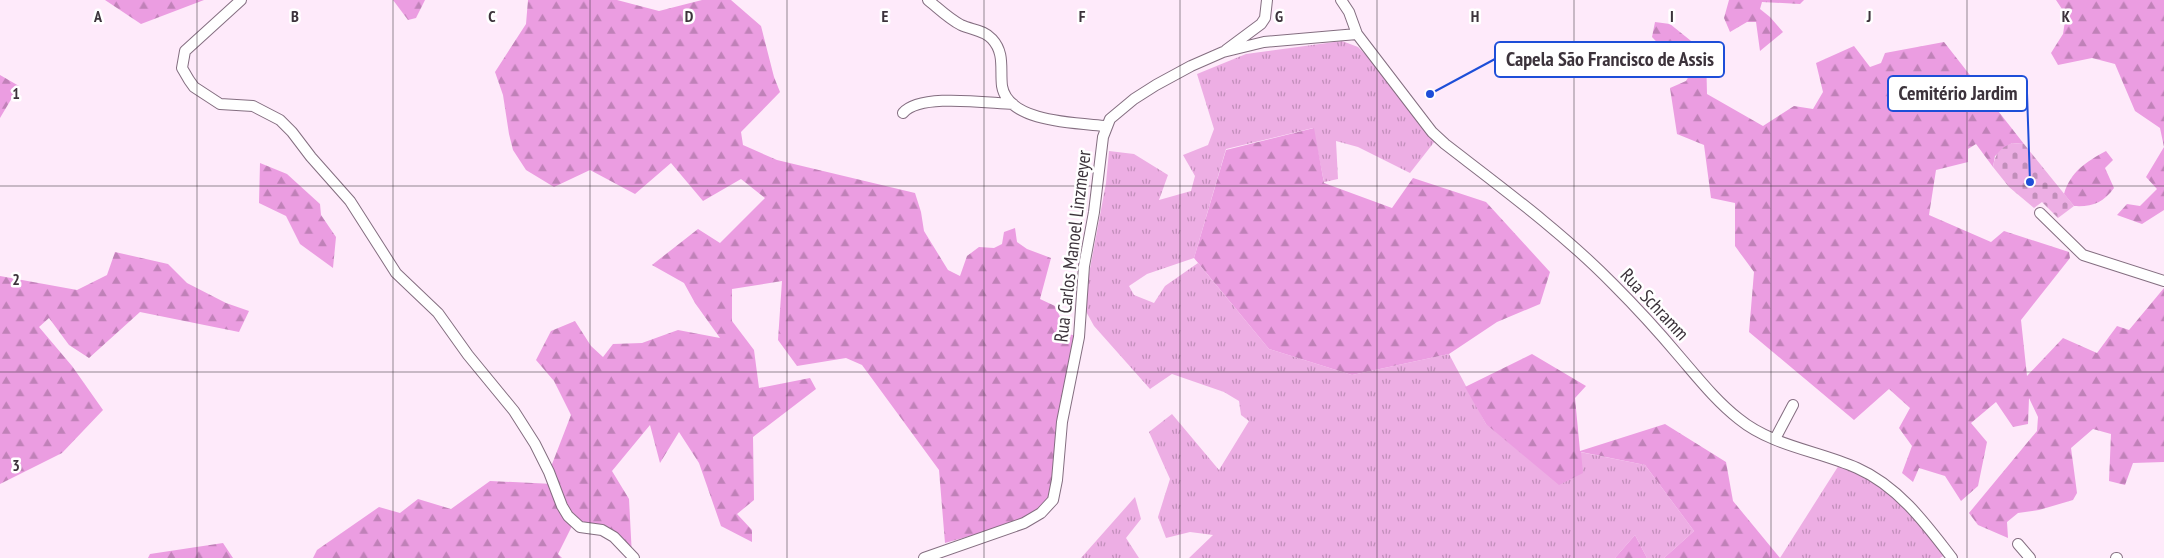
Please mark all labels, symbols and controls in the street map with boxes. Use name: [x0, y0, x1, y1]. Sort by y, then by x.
text: A: [93, 6, 103, 26]
text: B: [291, 6, 299, 26]
text: C: [488, 6, 496, 26]
text: D: [685, 6, 694, 26]
text: E: [882, 6, 889, 26]
text: F: [1079, 6, 1086, 26]
text: G: [1275, 6, 1283, 26]
text: H: [1471, 6, 1479, 26]
text: I: [1670, 6, 1674, 26]
text: J: [1866, 6, 1871, 26]
text: K: [2062, 6, 2071, 26]
callout: Capela São Francisco de Assis: [1495, 42, 1724, 77]
text: Capela São Francisco de Assis: [1506, 46, 1714, 72]
callout: Cemitério Jardim: [1888, 76, 2027, 111]
text: Cemitério Jardim: [1898, 80, 2018, 106]
text: 1: [12, 83, 20, 103]
street label: Rua Carlos Manoel Linzmeyer: [1048, 148, 1096, 343]
street label: Rua Schramm: [1616, 263, 1694, 345]
text: 2: [12, 269, 20, 289]
text: 3: [12, 455, 20, 475]

